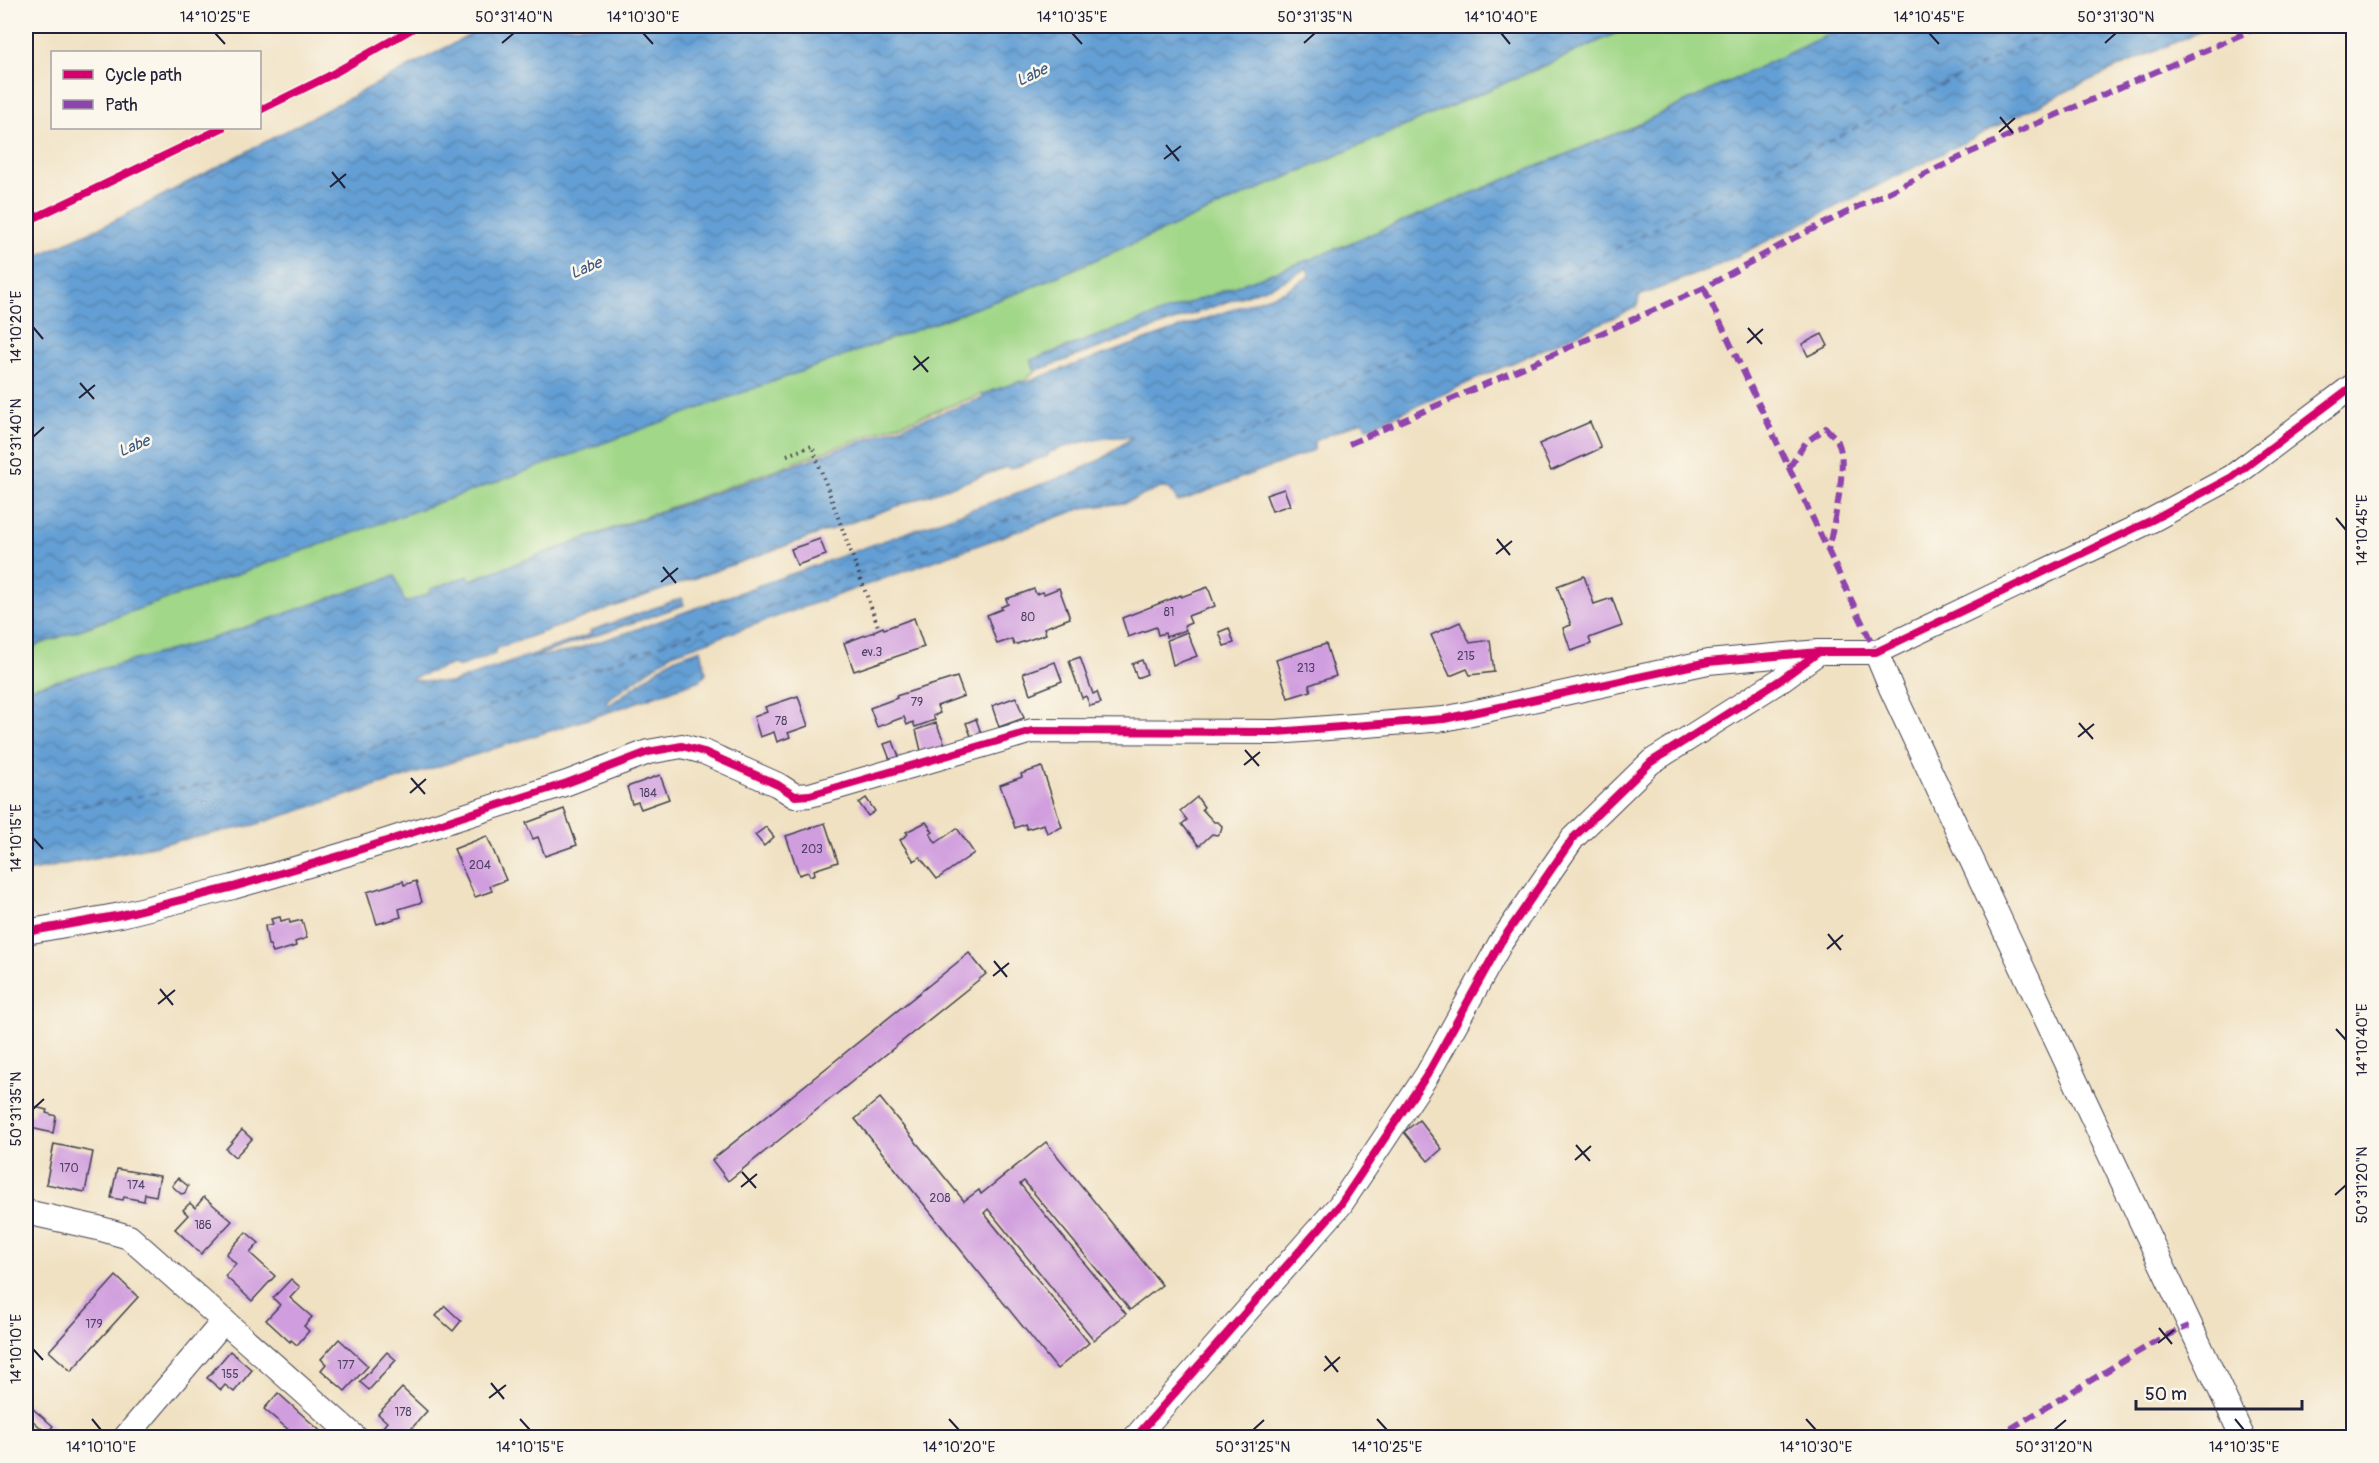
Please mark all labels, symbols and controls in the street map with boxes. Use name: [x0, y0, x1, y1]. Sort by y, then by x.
text: 14°10'25"E: [180, 8, 251, 27]
text: 50°31'40"N: [475, 8, 553, 27]
text: 14°10'30"E: [607, 8, 680, 27]
text: 14°10'35"E: [1037, 8, 1108, 27]
text: 50°31'35"N: [1278, 8, 1352, 27]
text: 14°10'40"E: [1464, 8, 1538, 27]
text: 14°10'45"E: [1894, 8, 1965, 27]
text: 50°31'30"N: [2078, 8, 2155, 27]
legend: [51, 51, 261, 129]
water label: Labe: [1013, 58, 1053, 91]
text: Cycle path: [105, 64, 182, 87]
text: Path: [105, 94, 138, 117]
water label: Labe: [567, 252, 607, 283]
text: 14°10'20"E: [7, 290, 26, 363]
text: 50°31'40"N: [7, 398, 26, 476]
water label: Labe: [115, 430, 155, 461]
text: 14°10'45"E: [2353, 494, 2372, 565]
house number: 81: [1164, 605, 1174, 620]
house number: 80: [1021, 610, 1035, 625]
house number: ev.3: [862, 645, 883, 660]
house number: 215: [1457, 649, 1475, 664]
house number: 213: [1297, 661, 1315, 676]
house number: 79: [911, 695, 923, 710]
house number: 78: [775, 714, 787, 729]
house number: 184: [639, 786, 657, 801]
text: 14°10'15"E: [7, 804, 26, 872]
house number: 203: [801, 842, 823, 857]
house number: 204: [469, 858, 491, 873]
text: 14°10'40"E: [2353, 1003, 2372, 1077]
text: 50°31'35"N: [7, 1072, 26, 1146]
text: 50°31'20"N: [2353, 1146, 2372, 1224]
house number: 170: [59, 1161, 79, 1176]
house number: 174: [127, 1178, 145, 1193]
house number: 208: [930, 1191, 950, 1206]
house number: 186: [194, 1218, 212, 1233]
text: 14°10'10"E: [7, 1314, 26, 1384]
house number: 179: [85, 1317, 103, 1332]
house number: 177: [337, 1358, 355, 1373]
house number: 155: [221, 1367, 239, 1382]
scale bar: [2136, 1373, 2302, 1411]
text: 50 m: [2145, 1383, 2187, 1406]
house number: 178: [394, 1405, 412, 1420]
text: 14°10'10"E: [66, 1438, 136, 1457]
text: 14°10'15"E: [496, 1438, 564, 1457]
text: 14°10'20"E: [923, 1438, 996, 1457]
text: 50°31'25"N: [1216, 1438, 1290, 1457]
text: 14°10'25"E: [1352, 1438, 1423, 1457]
text: 14°10'30"E: [1780, 1438, 1853, 1457]
text: 50°31'20"N: [2015, 1438, 2093, 1457]
text: 14°10'35"E: [2209, 1438, 2280, 1457]

